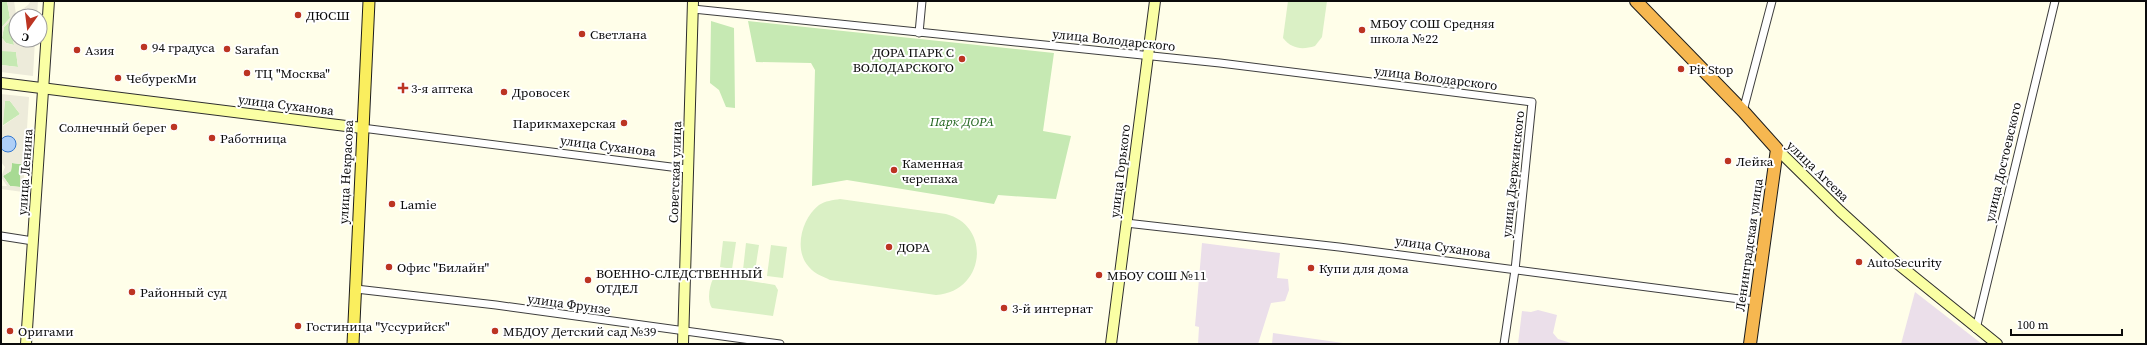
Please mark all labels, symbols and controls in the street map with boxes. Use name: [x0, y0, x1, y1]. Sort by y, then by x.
place label: ДЮСШ: [306, 7, 350, 24]
north arrow: [8, 8, 48, 48]
marker: ДЮСШ: [293, 10, 303, 20]
place label: МБОУ СОШ Средняя школа №22: [1370, 15, 1495, 47]
street label: улица Володарского: [1052, 25, 1176, 55]
marker: МБОУ СОШ Средняя школа №22: [1357, 25, 1367, 35]
place label: Светлана: [590, 26, 647, 43]
text: С: [20, 29, 31, 45]
marker: Светлана: [577, 29, 587, 39]
place label: 94 градуса: [152, 39, 215, 56]
place label: Sarafan: [235, 41, 279, 58]
place label: Азия: [85, 42, 115, 59]
marker: 94 градуса: [139, 42, 149, 52]
marker: Sarafan: [222, 44, 232, 54]
place label: ДОРА ПАРК С ВОЛОДАРСКОГО: [853, 44, 954, 76]
marker: Азия: [72, 45, 82, 55]
marker: ДОРА ПАРК С ВОЛОДАРСКОГО: [957, 54, 967, 64]
place label: Pit Stop: [1689, 61, 1733, 78]
street label: улица Володарского: [1374, 62, 1498, 94]
marker: Pit Stop: [1676, 64, 1686, 74]
place label: ТЦ "Москва": [255, 65, 330, 82]
marker: ТЦ "Москва": [242, 68, 252, 78]
place label: ЧебурекМи: [126, 70, 197, 87]
marker: ЧебурекМи: [113, 73, 123, 83]
place label: 3-я аптека: [411, 80, 474, 97]
marker: 3-я аптека: [398, 83, 408, 93]
place label: Дровосек: [512, 84, 570, 101]
marker: Дровосек: [499, 87, 509, 97]
street label: улица Суханова: [237, 91, 335, 119]
street label: улица Достоевского: [1981, 100, 2025, 224]
street label: улица Дзержинского: [1498, 110, 1528, 238]
park label: Парк ДОРА: [929, 113, 995, 130]
place label: Парикмахерская: [513, 115, 616, 132]
marker: Парикмахерская: [619, 118, 629, 128]
place label: Солнечный берег: [59, 119, 166, 136]
street label: улица Некрасова: [335, 119, 357, 224]
street label: Советская улица: [665, 120, 685, 223]
marker: Солнечный берег: [169, 122, 179, 132]
street label: улица Горького: [1106, 123, 1134, 219]
street label: улица Ленина: [14, 128, 37, 216]
place label: Работница: [220, 130, 287, 147]
street label: улица Суханова: [559, 132, 657, 160]
marker: Работница: [207, 133, 217, 143]
street label: улица Агеева: [1783, 137, 1853, 205]
place label: Лейка: [1736, 153, 1774, 170]
place label: Каменная черепаха: [902, 155, 963, 187]
marker: Лейка: [1723, 156, 1733, 166]
marker: Каменная черепаха: [889, 165, 899, 175]
street label: Ленинградская улица: [1731, 177, 1767, 313]
place label: Lamie: [400, 196, 437, 213]
marker: Lamie: [387, 199, 397, 209]
street label: улица Суханова: [1394, 232, 1492, 262]
place label: ДОРА: [897, 239, 930, 256]
marker: ДОРА: [884, 242, 894, 252]
place label: AutoSecurity: [1867, 254, 1942, 271]
marker: AutoSecurity: [1854, 257, 1864, 267]
place label: Офис "Билайн": [397, 259, 490, 276]
place label: Купи для дома: [1319, 260, 1409, 277]
marker: Офис "Билайн": [384, 262, 394, 272]
marker: Купи для дома: [1306, 263, 1316, 273]
place label: ВОЕННО-СЛЕДСТВЕННЫЙ ОТДЕЛ: [596, 265, 763, 297]
place label: МБОУ СОШ №11: [1107, 267, 1206, 284]
marker: МБОУ СОШ №11: [1094, 270, 1104, 280]
marker: ВОЕННО-СЛЕДСТВЕННЫЙ ОТДЕЛ: [583, 275, 593, 285]
place label: Районный суд: [140, 284, 227, 301]
marker: Районный суд: [127, 287, 137, 297]
street label: улица Фрунзе: [526, 290, 612, 318]
place label: 3-й интернат: [1012, 300, 1093, 317]
marker: 3-й интернат: [999, 303, 1009, 313]
scale bar: [2011, 311, 2122, 337]
text: 100 m: [2017, 317, 2049, 333]
place label: Гостиница "Уссурийск": [306, 318, 450, 335]
marker: Гостиница "Уссурийск": [293, 321, 303, 331]
place label: Оригами: [18, 323, 74, 340]
place label: МБДОУ Детский сад №39: [503, 323, 657, 340]
marker: Оригами: [5, 326, 15, 336]
marker: МБДОУ Детский сад №39: [490, 326, 500, 336]

